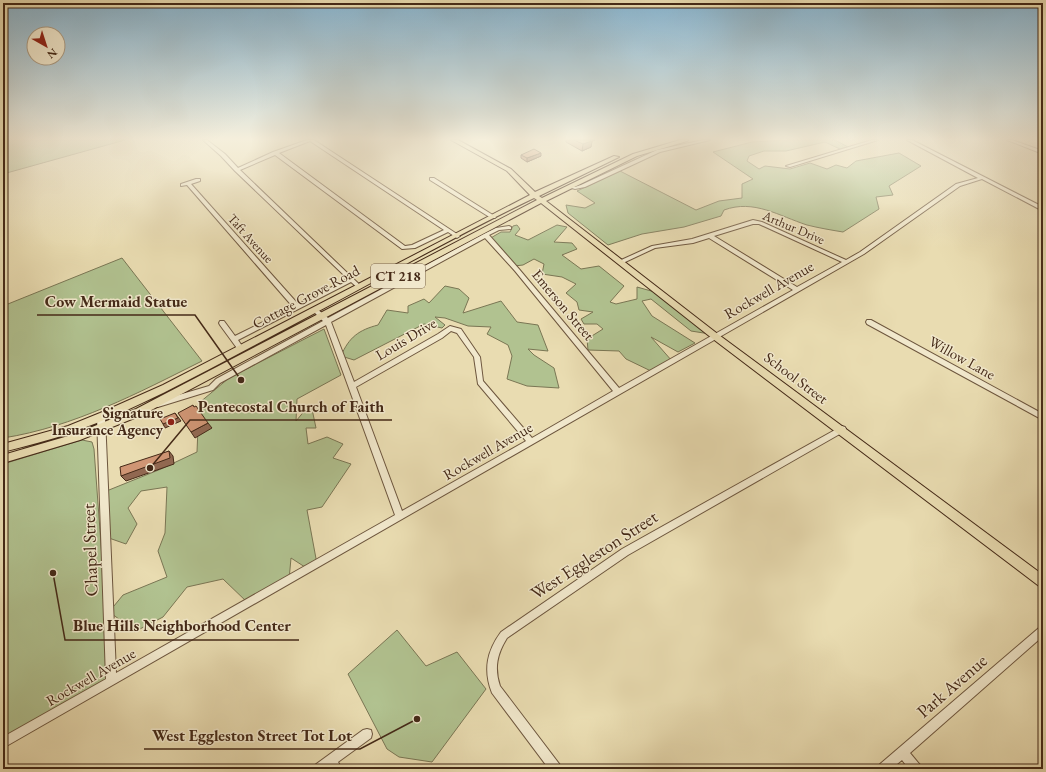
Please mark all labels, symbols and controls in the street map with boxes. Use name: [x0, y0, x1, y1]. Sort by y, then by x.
north arrow: [26, 26, 66, 66]
text: N: [44, 46, 60, 62]
street label: Arthur Drive: [759, 206, 827, 248]
street label: Taft Avenue: [224, 210, 277, 267]
street label: Rockwell Avenue: [721, 256, 817, 323]
street label: Cottage Grove Road: [249, 260, 363, 333]
road number: CT 218: [371, 264, 425, 288]
street label: Emerson Street: [528, 265, 599, 344]
callout: Cow Mermaid Statue: [37, 287, 195, 315]
text: Cow Mermaid Statue: [45, 291, 187, 312]
street label: Louis Drive: [372, 313, 440, 364]
street label: Willow Lane: [926, 331, 999, 384]
street label: School Street: [761, 347, 832, 408]
callout: Pentecostal Church of Faith: [190, 392, 392, 420]
text: Pentecostal Church of Faith: [198, 396, 384, 417]
place label: Signature Insurance Agency: [52, 403, 164, 439]
marker: Signature Insurance Agency: [166, 417, 176, 427]
street label: Rockwell Avenue: [440, 417, 536, 484]
street label: Chapel Street: [76, 503, 103, 597]
street label: West Eggleston Street: [526, 505, 662, 604]
callout: Blue Hills Neighborhood Center: [65, 612, 299, 640]
text: Blue Hills Neighborhood Center: [73, 615, 291, 636]
street label: Rockwell Avenue: [43, 643, 139, 710]
street label: Park Avenue: [912, 649, 992, 722]
callout: West Eggleston Street Tot Lot: [144, 721, 360, 749]
text: West Eggleston Street Tot Lot: [152, 725, 352, 746]

